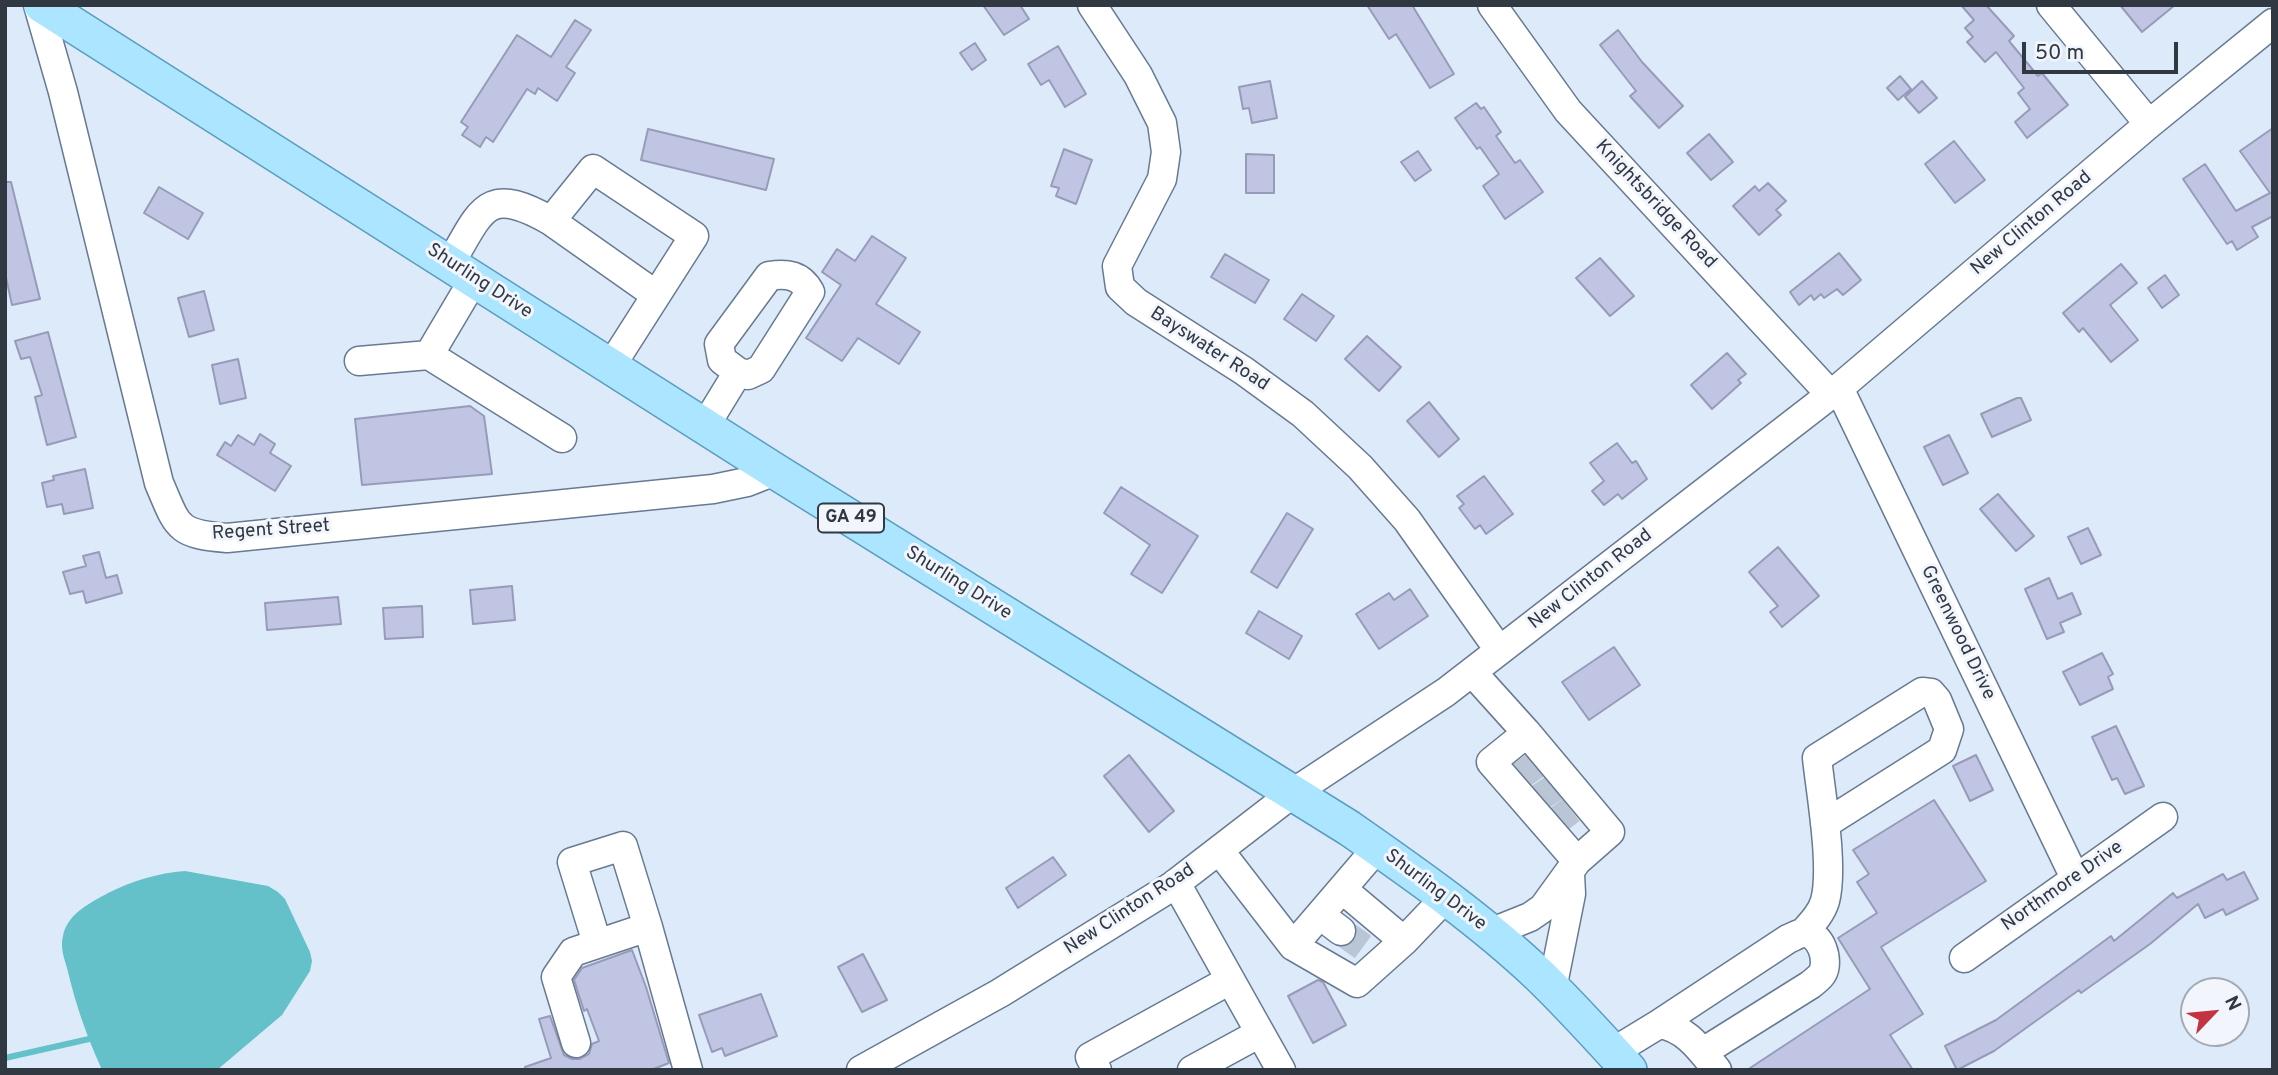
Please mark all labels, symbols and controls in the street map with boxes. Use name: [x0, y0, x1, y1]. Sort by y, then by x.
scale bar: [2026, 28, 2182, 72]
text: 50 m: [2035, 40, 2084, 67]
street label: Knightsbridge Road: [1589, 136, 1721, 274]
street label: New Clinton Road: [1967, 167, 2097, 281]
street label: Shurling Drive: [422, 239, 536, 325]
street label: Bayswater Road: [1145, 303, 1273, 397]
road number: GA 49: [818, 504, 884, 532]
street label: Regent Street: [211, 516, 331, 546]
street label: New Clinton Road: [1525, 525, 1657, 635]
street label: Shurling Drive: [901, 542, 1015, 626]
street label: Greenwood Drive: [1915, 562, 1999, 704]
street label: Northmore Drive: [1998, 837, 2128, 937]
street label: Shurling Drive: [1380, 845, 1490, 937]
street label: New Clinton Road: [1061, 859, 1199, 961]
north arrow: [2180, 977, 2250, 1047]
text: N: [2218, 992, 2246, 1015]

